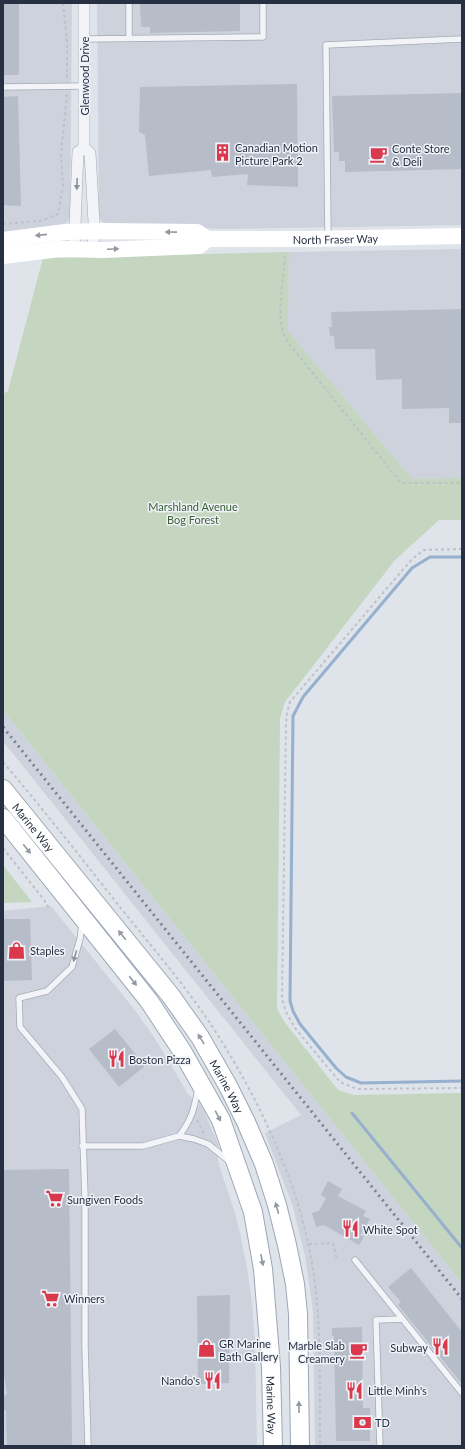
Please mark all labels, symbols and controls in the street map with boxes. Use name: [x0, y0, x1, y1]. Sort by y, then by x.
street label: Glenwood Drive: [78, 36, 91, 115]
place label: Canadian Motion Picture Park 2: [235, 141, 318, 167]
place label: Conte Store & Deli: [392, 142, 450, 168]
building icon: Canadian Motion Picture Park 2: [212, 143, 232, 163]
cafe icon: Conte Store & Deli: [369, 144, 389, 164]
one-way arrow: [74, 178, 80, 191]
one-way arrow: [164, 229, 177, 235]
one-way arrow: [35, 231, 47, 238]
street label: North Fraser Way: [293, 231, 379, 246]
one-way arrow: [107, 246, 119, 253]
park label: Marshland Avenue Bog Forest: [148, 500, 238, 526]
street label: Marine Way: [10, 800, 58, 854]
one-way arrow: [23, 843, 32, 854]
one-way arrow: [118, 930, 127, 941]
shop icon: Staples: [7, 940, 27, 960]
place label: Staples: [30, 944, 65, 957]
one-way arrow: [72, 950, 78, 962]
one-way arrow: [129, 976, 137, 987]
one-way arrow: [197, 1034, 205, 1044]
restaurant icon: Boston Pizza: [106, 1049, 126, 1069]
place label: Boston Pizza: [129, 1053, 191, 1066]
street label: Marine Way: [208, 1057, 247, 1115]
one-way arrow: [215, 1110, 222, 1122]
supermarket icon: Sungiven Foods: [44, 1189, 64, 1209]
place label: Sungiven Foods: [67, 1193, 143, 1206]
one-way arrow: [274, 1201, 280, 1213]
restaurant icon: White Spot: [340, 1219, 360, 1239]
place label: White Spot: [363, 1223, 418, 1236]
one-way arrow: [259, 1253, 265, 1266]
supermarket icon: Winners: [41, 1288, 61, 1308]
place label: Winners: [64, 1292, 105, 1305]
place label: GR Marine Bath Gallery: [219, 1337, 279, 1363]
restaurant icon: Subway: [431, 1337, 451, 1357]
shop icon: GR Marine Bath Gallery: [196, 1339, 216, 1359]
place label: Marble Slab Creamery: [288, 1339, 345, 1365]
cafe icon: Marble Slab Creamery: [348, 1341, 368, 1361]
place label: Subway: [390, 1341, 428, 1354]
restaurant icon: Nando's: [203, 1370, 223, 1390]
place label: Nando's: [161, 1374, 200, 1387]
street label: Marine Way: [265, 1376, 279, 1435]
restaurant icon: Little Minh's: [345, 1380, 365, 1400]
place label: Little Minh's: [368, 1384, 427, 1397]
one-way arrow: [296, 1400, 302, 1413]
bank icon: TD: [352, 1412, 372, 1432]
place label: TD: [375, 1416, 390, 1429]

